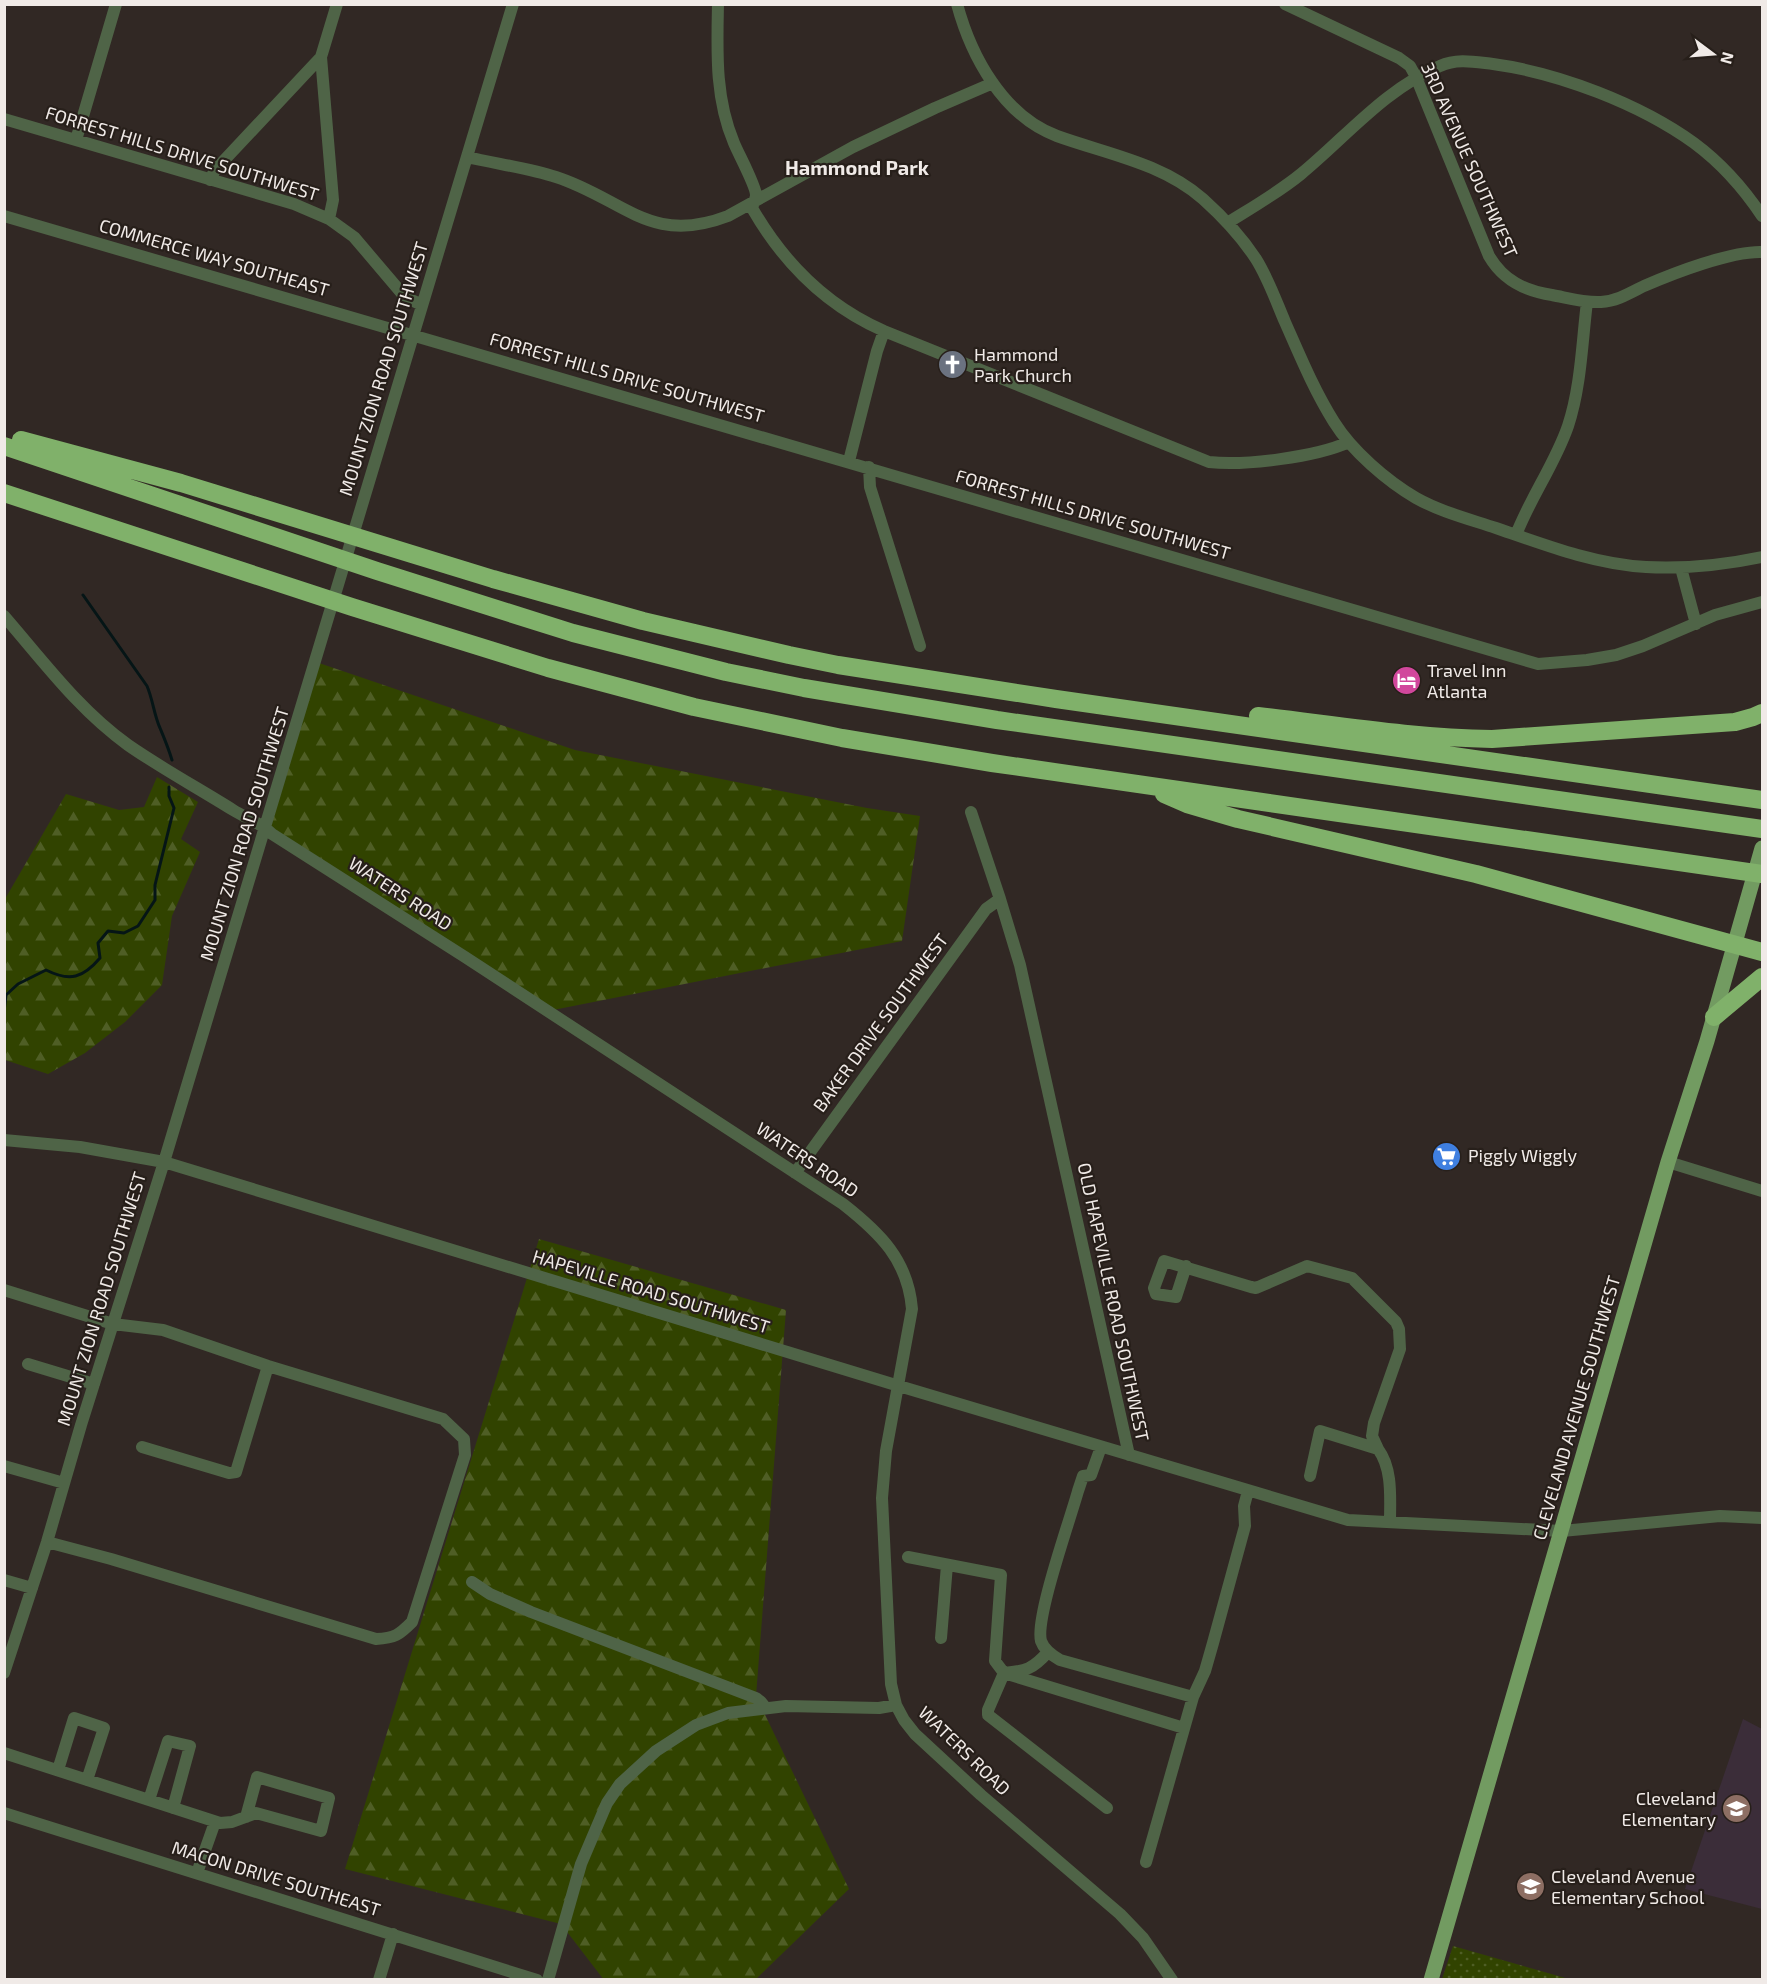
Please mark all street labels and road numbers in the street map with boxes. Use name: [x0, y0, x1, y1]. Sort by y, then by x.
street label: 3RD AVENUE SOUTHWEST: [1417, 59, 1523, 261]
street label: FORREST HILLS DRIVE SOUTHWEST: [43, 101, 322, 205]
street label: COMMERCE WAY SOUTHEAST: [97, 214, 332, 301]
street label: MOUNT ZION ROAD SOUTHWEST: [334, 238, 432, 498]
street label: FORREST HILLS DRIVE SOUTHWEST: [487, 327, 768, 427]
street label: FORREST HILLS DRIVE SOUTHWEST: [953, 464, 1234, 564]
street label: MOUNT ZION ROAD SOUTHWEST: [195, 703, 293, 963]
street label: WATERS ROAD: [345, 852, 456, 935]
street label: BAKER DRIVE SOUTHWEST: [808, 928, 953, 1116]
street label: WATERS ROAD: [752, 1117, 863, 1202]
street label: OLD HAPEVILLE ROAD SOUTHWEST: [1074, 1161, 1154, 1443]
street label: MOUNT ZION ROAD SOUTHWEST: [52, 1168, 150, 1428]
street label: HAPEVILLE ROAD SOUTHWEST: [530, 1244, 773, 1338]
street label: CLEVELAND AVENUE SOUTHWEST: [1528, 1272, 1625, 1542]
street label: WATERS ROAD: [914, 1701, 1015, 1799]
street label: MACON DRIVE SOUTHEAST: [169, 1836, 384, 1920]

